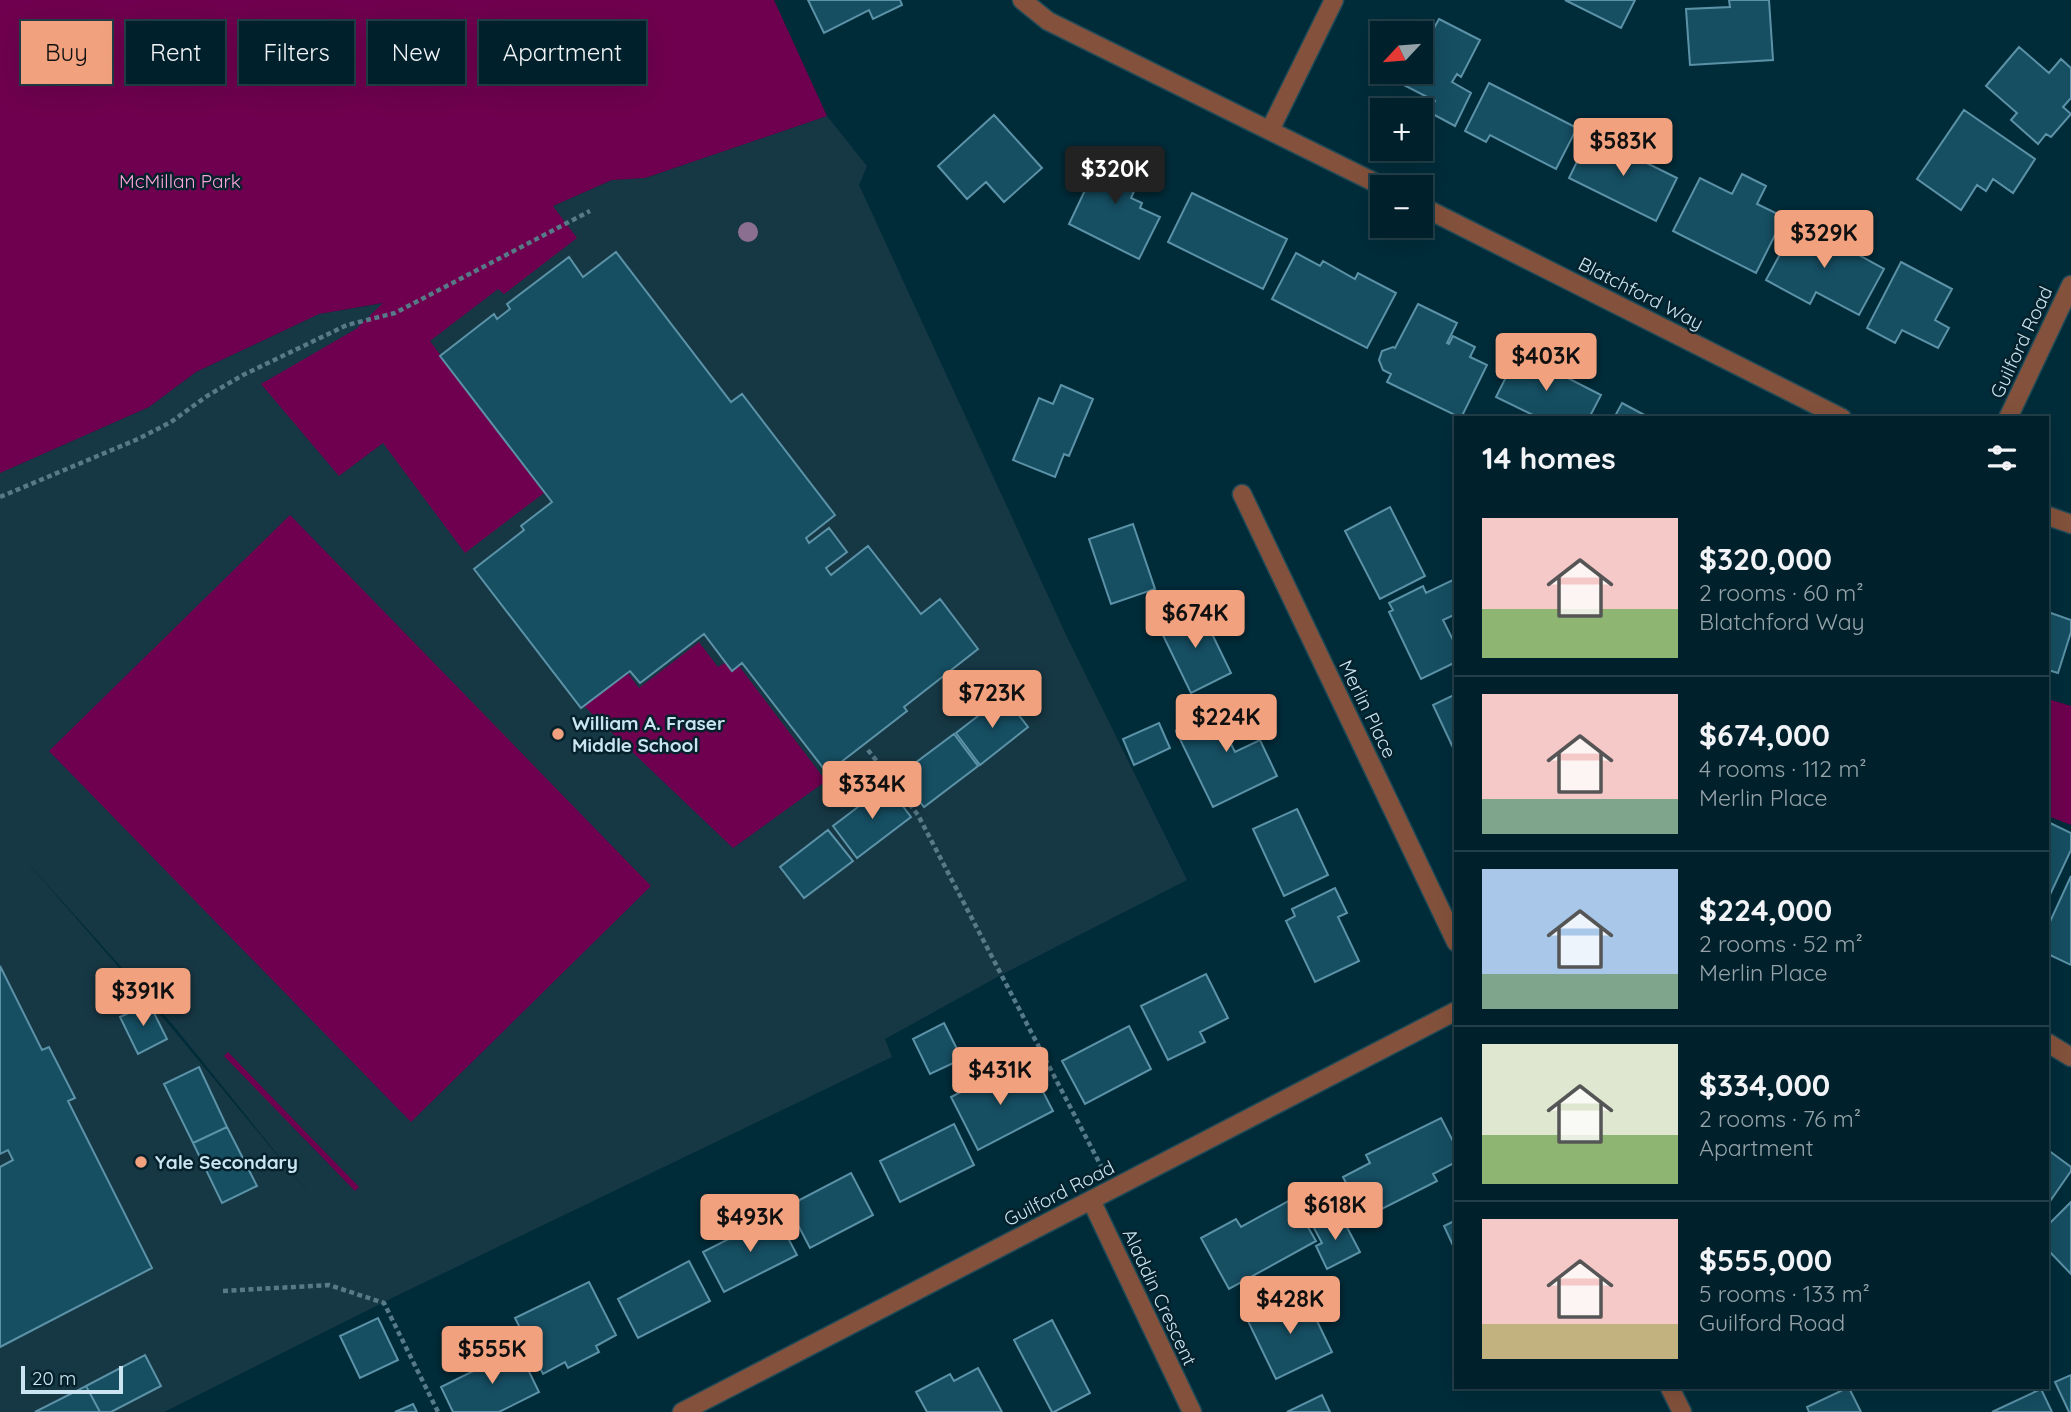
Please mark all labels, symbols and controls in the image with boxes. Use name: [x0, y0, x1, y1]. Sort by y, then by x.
chip: Buy: [21, 21, 112, 84]
chip: Rent: [126, 21, 225, 84]
chip: Filters: [239, 21, 354, 84]
chip: New: [368, 21, 465, 84]
chip: Apartment: [479, 21, 646, 84]
north arrow: [1370, 21, 1433, 84]
map controls: [1370, 21, 1433, 238]
button: +: [1370, 98, 1433, 161]
pin: $583K: [1574, 118, 1672, 178]
text: $583K: [1590, 126, 1657, 155]
pin: $320K: [1066, 146, 1164, 206]
text: $320K: [1081, 154, 1149, 183]
park label: McMillan Park: [119, 169, 241, 193]
button: −: [1370, 175, 1433, 238]
pin: $329K: [1775, 210, 1873, 270]
text: $329K: [1790, 218, 1858, 247]
street label: Blatchford Way: [1575, 251, 1707, 335]
street label: Guilford Road: [1985, 282, 2057, 402]
pin: $403K: [1497, 334, 1595, 393]
text: $403K: [1512, 341, 1580, 370]
text: 14 homes: [1482, 439, 1616, 477]
icon: filters: [1983, 439, 2021, 477]
text: $320,000: [1699, 540, 1832, 578]
icon: home: [1538, 546, 1622, 630]
text: 2 rooms · 60 m²: [1699, 578, 1864, 607]
pin: $674K: [1146, 590, 1244, 650]
text: $674K: [1162, 598, 1228, 627]
text: Blatchford Way: [1699, 607, 1865, 636]
street label: Merlin Place: [1334, 656, 1402, 762]
pin: $723K: [943, 670, 1041, 730]
text: $723K: [959, 678, 1025, 707]
pin: $224K: [1177, 694, 1275, 754]
text: $224K: [1192, 702, 1260, 731]
place label: William A. Fraser Middle School: [572, 711, 725, 757]
text: $674,000: [1699, 716, 1830, 754]
icon: home: [1538, 722, 1622, 806]
marker: William A. Fraser Middle School: [550, 726, 566, 742]
text: 4 rooms · 112 m²: [1699, 754, 1867, 783]
pin: $334K: [823, 762, 921, 821]
text: $334K: [838, 769, 906, 798]
text: Merlin Place: [1699, 783, 1828, 812]
text: $224,000: [1699, 891, 1832, 929]
icon: home: [1538, 897, 1622, 981]
text: 2 rooms · 52 m²: [1699, 929, 1863, 958]
text: Merlin Place: [1699, 958, 1828, 987]
pin: $391K: [94, 968, 192, 1028]
text: $391K: [111, 976, 175, 1005]
pin: $431K: [951, 1048, 1049, 1107]
text: $431K: [968, 1055, 1032, 1084]
text: $334,000: [1699, 1066, 1830, 1104]
icon: home: [1538, 1072, 1622, 1156]
text: 2 rooms · 76 m²: [1699, 1104, 1861, 1133]
text: Apartment: [1699, 1133, 1813, 1162]
place label: Yale Secondary: [155, 1150, 298, 1174]
marker: Yale Secondary: [133, 1154, 149, 1170]
street label: Guilford Road: [1000, 1155, 1118, 1231]
pin: $618K: [1286, 1182, 1384, 1242]
text: $618K: [1304, 1190, 1366, 1219]
pin: $493K: [701, 1194, 799, 1254]
text: $493K: [716, 1202, 784, 1231]
street label: Aladdin Crescent: [1118, 1225, 1202, 1369]
text: $555,000: [1699, 1241, 1832, 1279]
icon: home: [1538, 1247, 1622, 1331]
pin: $428K: [1241, 1276, 1339, 1336]
text: 5 rooms · 133 m²: [1699, 1279, 1870, 1308]
text: $428K: [1256, 1284, 1324, 1313]
text: Guilford Road: [1699, 1308, 1845, 1337]
pin: $555K: [443, 1326, 541, 1386]
text: $555K: [458, 1334, 526, 1363]
scale bar: [21, 1363, 122, 1395]
text: 20 m: [32, 1366, 76, 1390]

